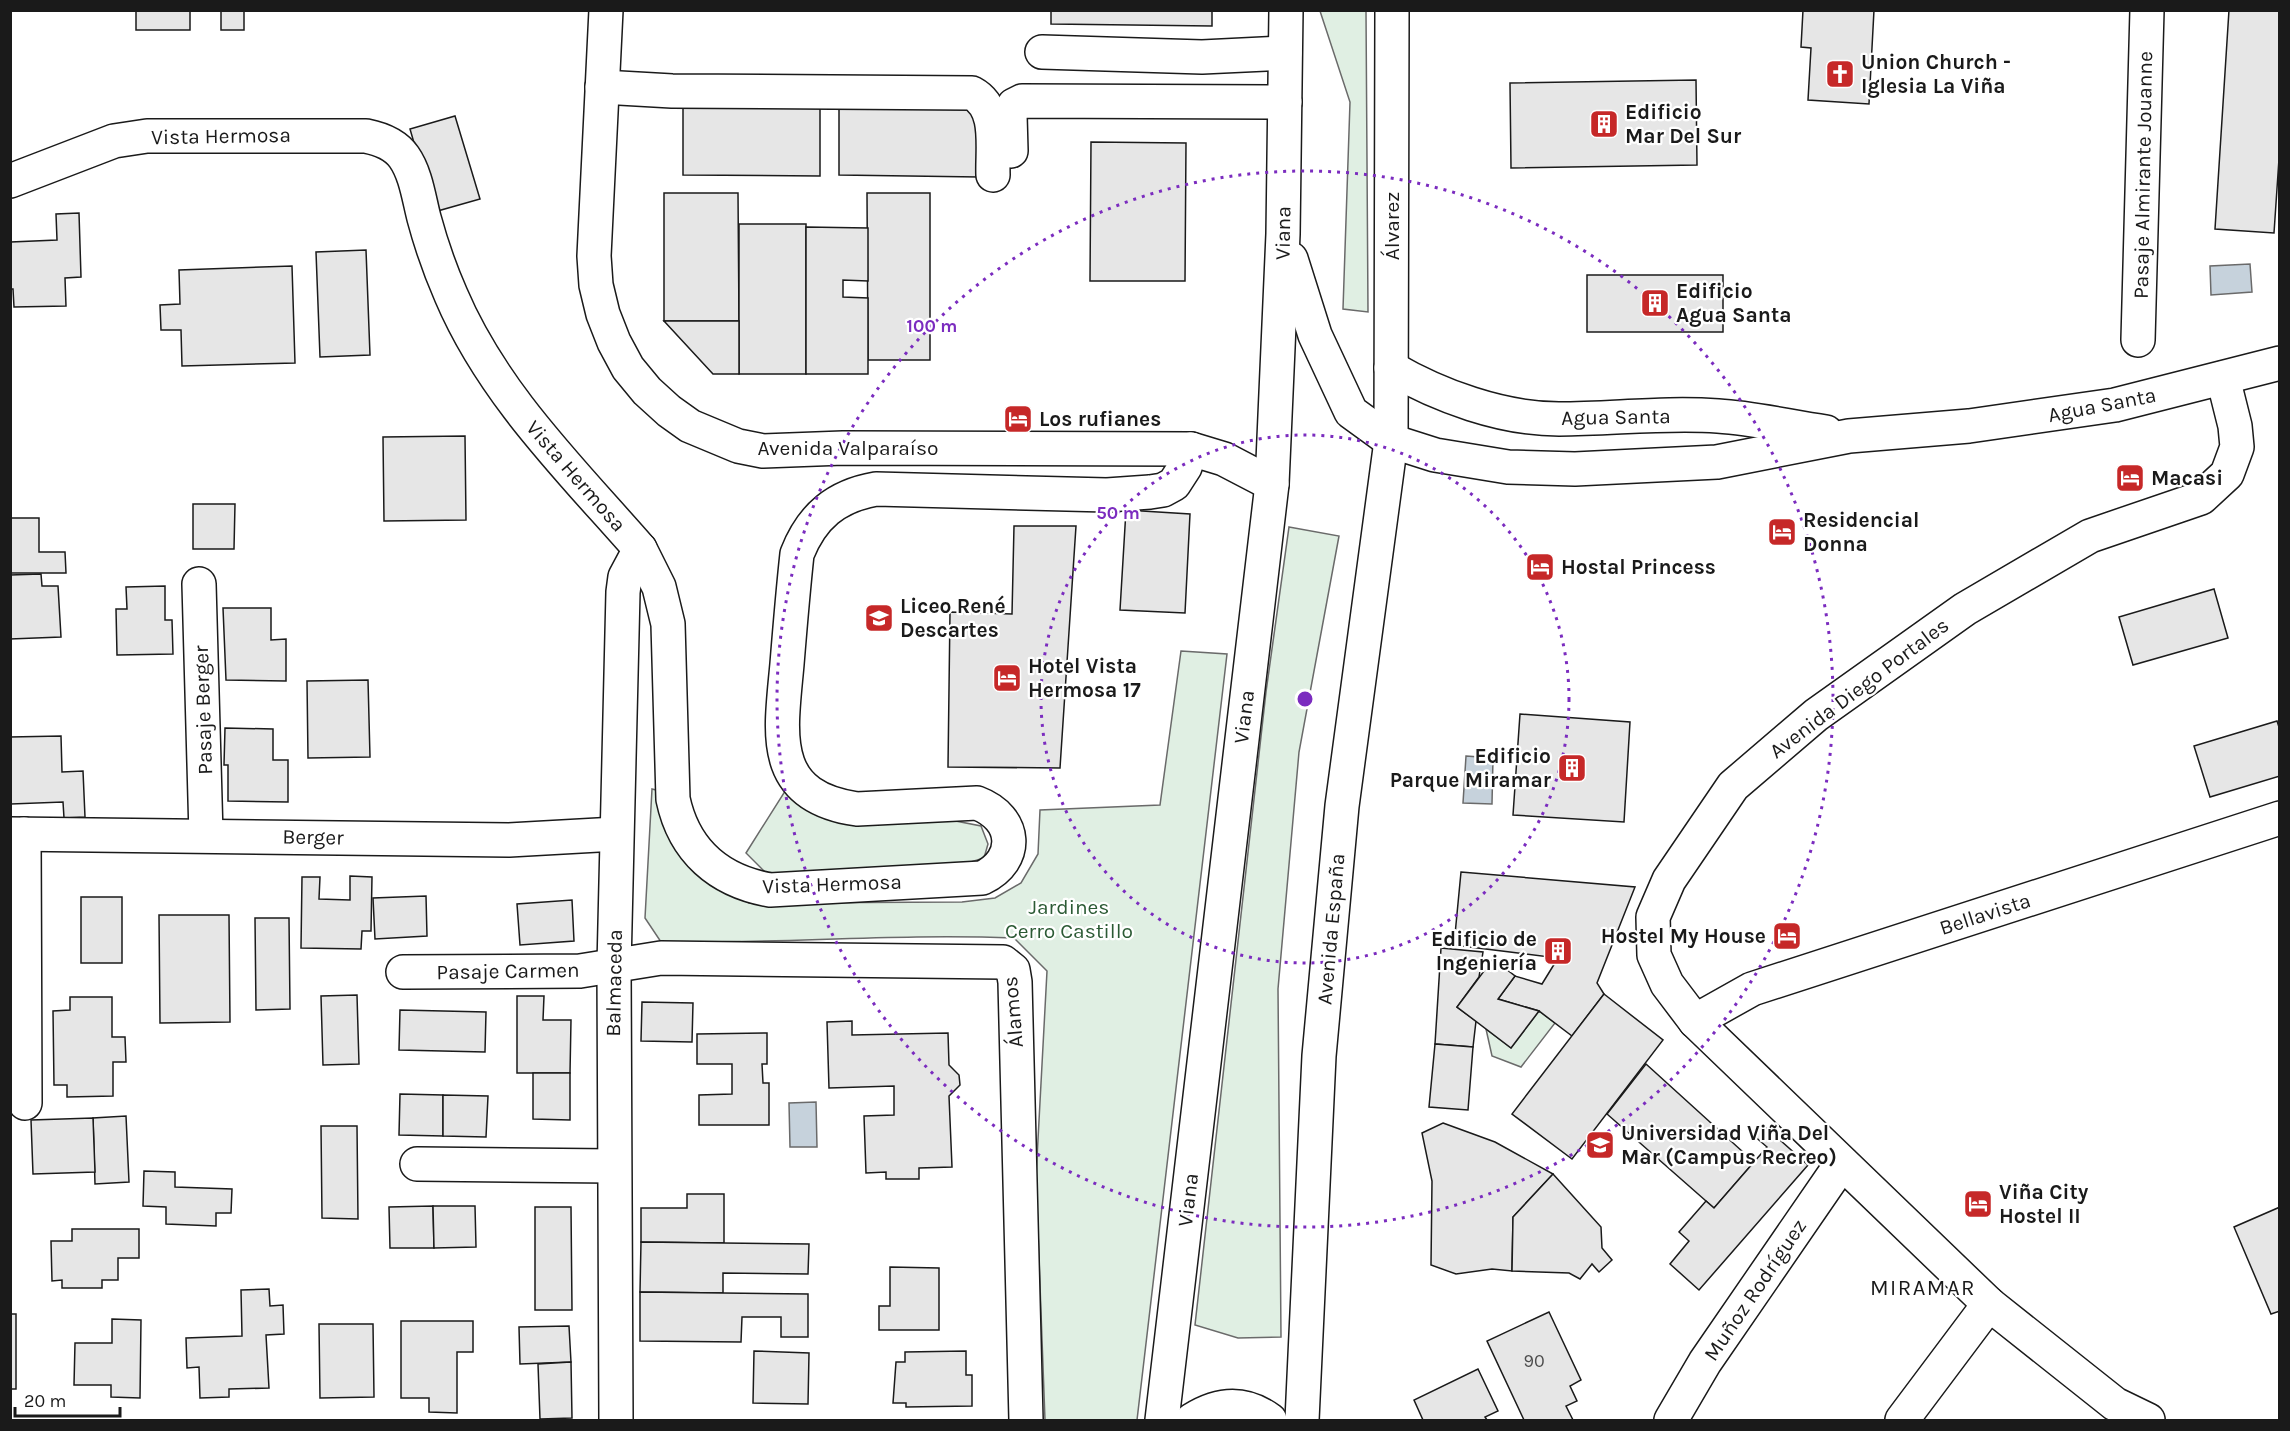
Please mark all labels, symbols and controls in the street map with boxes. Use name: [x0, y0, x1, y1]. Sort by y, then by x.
place label: Union Church - Iglesia La Viña: [1861, 50, 2011, 98]
street label: Pasaje Almirante Jouanne: [2129, 51, 2157, 299]
church icon: Union Church - Iglesia La Viña: [1824, 58, 1856, 90]
place label: Edificio Mar Del Sur: [1625, 100, 1742, 148]
building icon: Edificio Mar Del Sur: [1588, 108, 1620, 140]
street label: Vista Hermosa: [151, 123, 291, 149]
street label: Álvarez: [1380, 192, 1404, 260]
street label: Viana: [1271, 206, 1295, 260]
place label: Edificio Agua Santa: [1676, 279, 1791, 327]
building icon: Edificio Agua Santa: [1639, 287, 1671, 319]
text: 100 m: [907, 315, 957, 337]
street label: Agua Santa: [2046, 383, 2158, 427]
hotel icon: Los rufianes: [1002, 403, 1034, 435]
street label: Agua Santa: [1561, 404, 1671, 430]
place label: Los rufianes: [1039, 407, 1161, 431]
street label: Vista Hermosa: [521, 415, 631, 537]
street label: Avenida Valparaíso: [757, 436, 939, 460]
hotel icon: Macasi: [2114, 462, 2146, 494]
place label: Macasi: [2151, 466, 2223, 490]
text: 50 m: [1096, 502, 1140, 524]
place label: Residencial Donna: [1803, 508, 1919, 556]
hotel icon: Residencial Donna: [1766, 516, 1798, 548]
hotel icon: Hostal Princess: [1524, 551, 1556, 583]
place label: Hostal Princess: [1561, 555, 1716, 579]
place label: Liceo René Descartes: [900, 594, 1006, 642]
school or university icon: Liceo René Descartes: [863, 602, 895, 634]
street label: Avenida Diego Portales: [1765, 613, 1953, 763]
street label: Pasaje Berger: [189, 644, 217, 775]
place label: Hotel Vista Hermosa 17: [1028, 654, 1141, 702]
hotel icon: Hotel Vista Hermosa 17: [991, 662, 1023, 694]
street label: Viana: [1229, 689, 1259, 745]
centre of rings: [1295, 689, 1315, 709]
place label: Edificio Parque Miramar: [1390, 744, 1552, 793]
building icon: Edificio Parque Miramar: [1556, 752, 1588, 784]
street label: Berger: [282, 824, 344, 850]
street label: Avenida España: [1312, 852, 1350, 1006]
street label: Vista Hermosa: [762, 870, 902, 898]
street label: Bellavista: [1936, 888, 2034, 940]
park label: Jardines Cerro Castillo: [1005, 895, 1133, 943]
hotel icon: Hostel My House: [1771, 920, 1803, 952]
place label: Hostel My House: [1601, 924, 1766, 948]
place label: Edificio de Ingeniería: [1431, 927, 1537, 975]
street label: Balmaceda: [601, 929, 627, 1037]
building icon: Edificio de Ingeniería: [1542, 935, 1574, 967]
street label: Pasaje Carmen: [436, 958, 580, 984]
street label: Álamos: [998, 975, 1028, 1049]
place label: Universidad Viña Del Mar (Campus Recreo): [1621, 1121, 1837, 1169]
school or university icon: Universidad Viña Del Mar (Campus Recreo): [1584, 1129, 1616, 1161]
street label: Viana: [1173, 1172, 1203, 1228]
place label: Viña City Hostel II: [1999, 1180, 2089, 1228]
hotel icon: Viña City Hostel II: [1962, 1188, 1994, 1220]
street label: Muñoz Rodríguez: [1699, 1215, 1811, 1365]
district label: MIRAMAR: [1870, 1275, 1976, 1301]
house number: 90: [1523, 1350, 1545, 1372]
scale bar: [15, 1380, 120, 1418]
text: 20 m: [24, 1390, 66, 1412]

